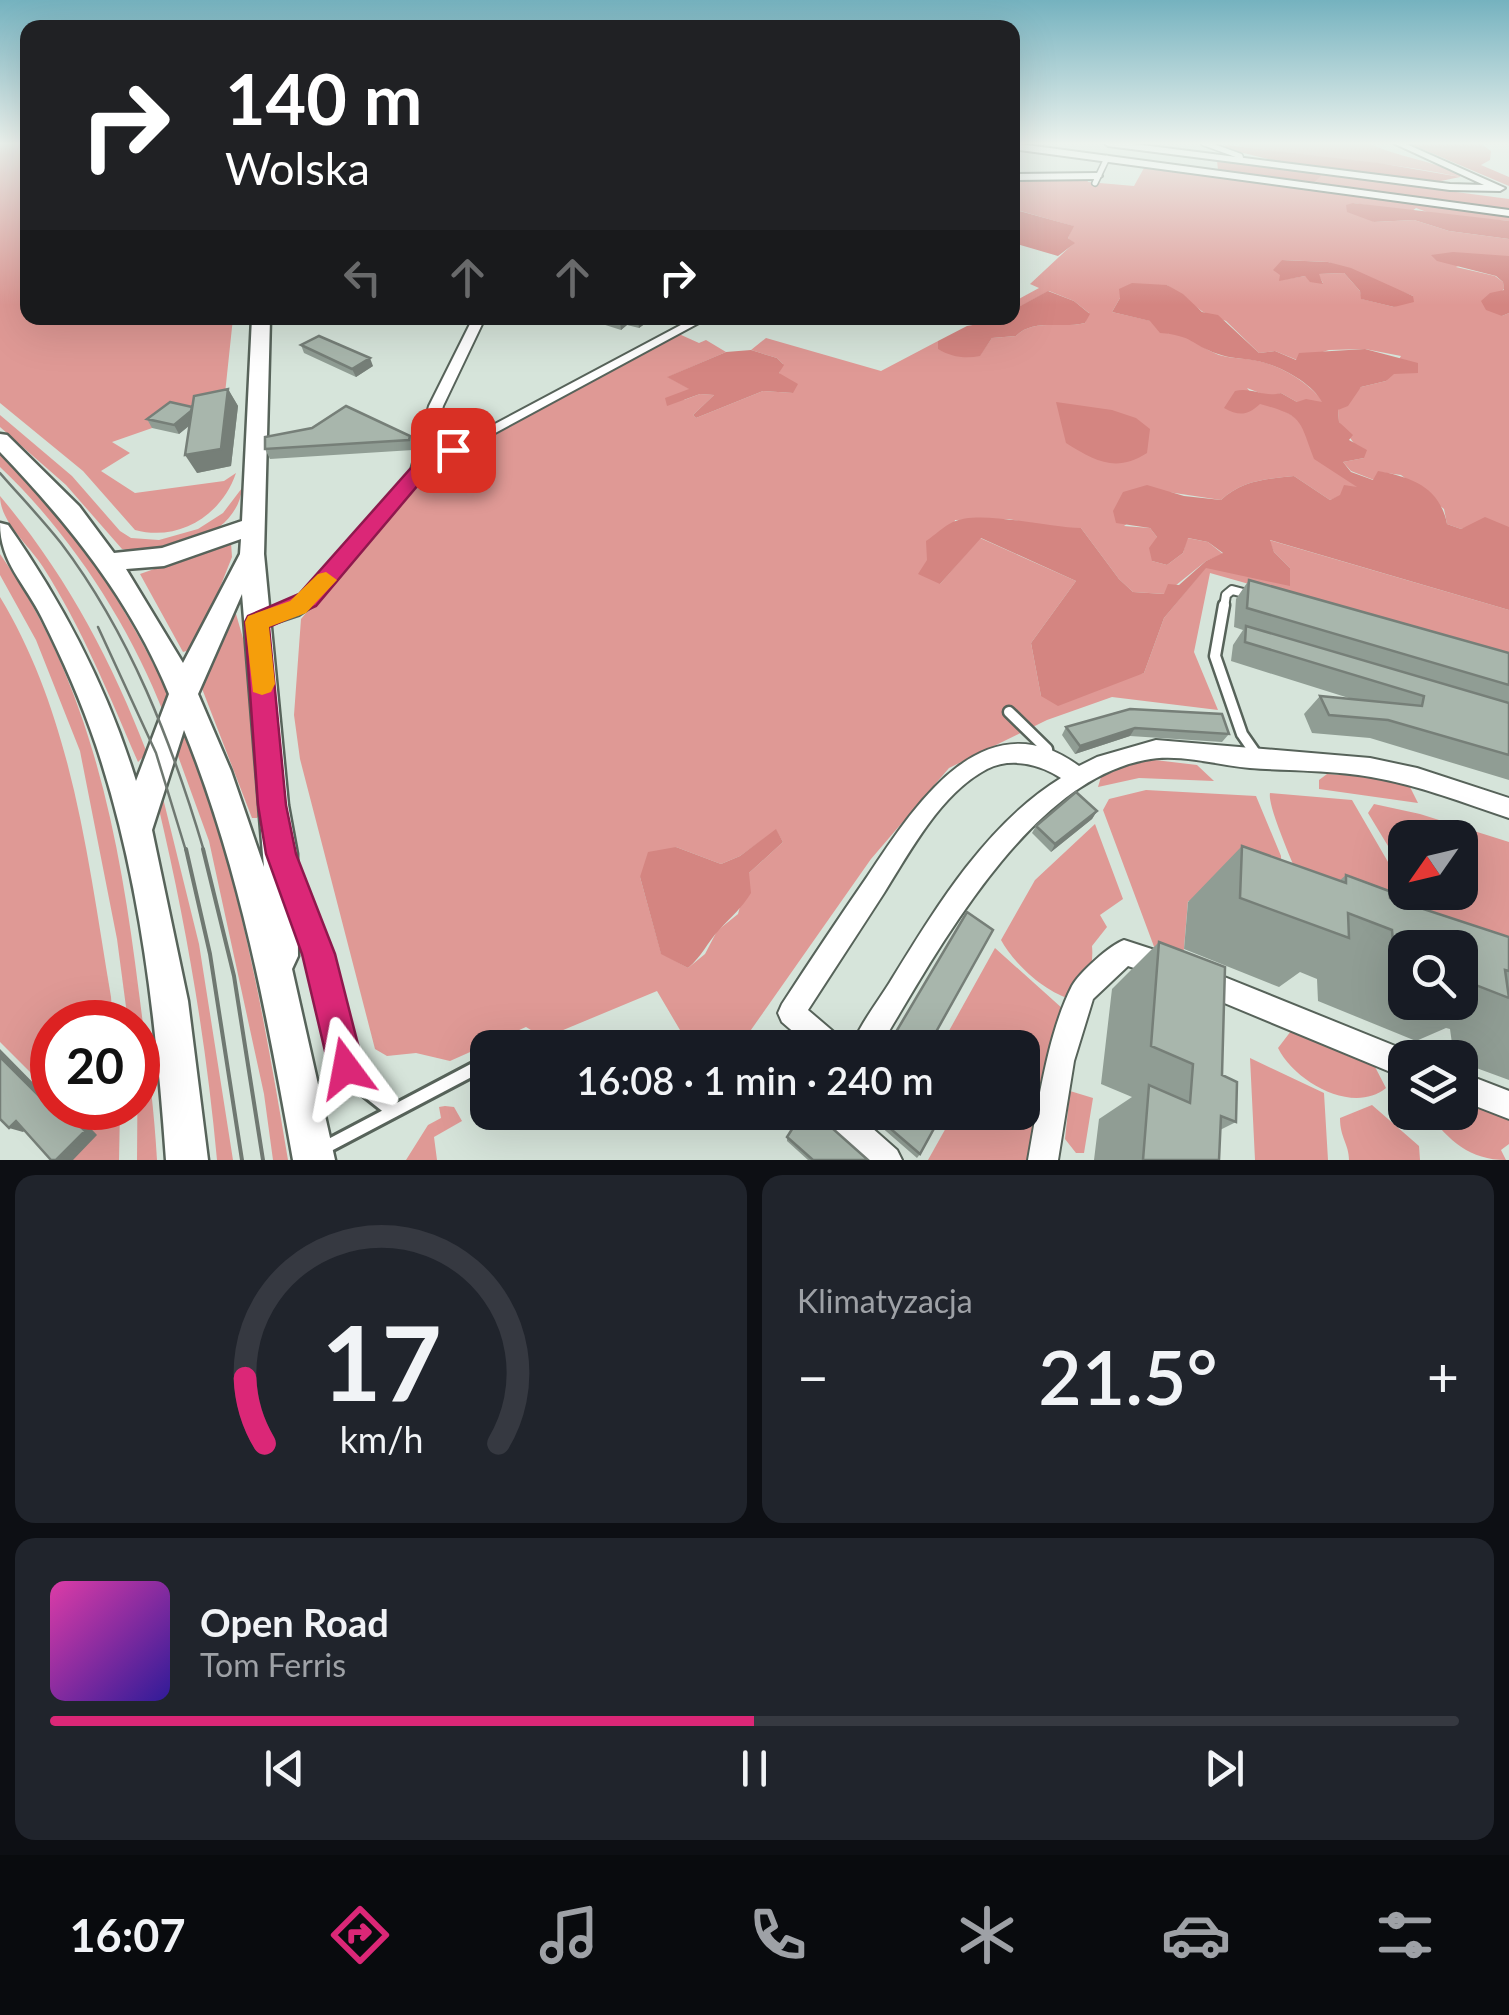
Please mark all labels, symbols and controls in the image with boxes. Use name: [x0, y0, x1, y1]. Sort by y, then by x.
text: 140 m: [225, 56, 422, 140]
icon: right: [60, 60, 190, 190]
text: Wolska: [225, 141, 370, 195]
icon: left: [335, 250, 390, 305]
icon: ahead: [440, 250, 495, 305]
icon: ahead: [545, 250, 600, 305]
icon: right: [650, 250, 705, 305]
pin: [411, 408, 496, 493]
icon: arrive: [426, 423, 481, 478]
north arrow: [1388, 820, 1478, 910]
map controls: [1388, 820, 1478, 1130]
button: search: [1388, 930, 1478, 1020]
speed limit sign: 20: [30, 1000, 160, 1130]
position arrow: [294, 1016, 398, 1120]
button: layers: [1388, 1040, 1478, 1130]
text: 16:08 · 1 min · 240 m: [577, 1057, 933, 1103]
text: Klimatyzacja: [797, 1281, 973, 1320]
text: 17: [321, 1298, 441, 1423]
text: 21.5°: [1038, 1331, 1218, 1421]
text: −: [797, 1343, 829, 1409]
text: +: [1427, 1343, 1459, 1409]
text: km/h: [339, 1418, 423, 1461]
text: Open Road: [200, 1599, 389, 1645]
text: Tom Ferris: [200, 1645, 346, 1684]
icon: previous: [257, 1741, 312, 1796]
icon: pause: [727, 1741, 782, 1796]
icon: next: [1197, 1741, 1252, 1796]
icon: directions: [325, 1900, 395, 1970]
icon: music: [534, 1900, 604, 1970]
icon: phone: [743, 1900, 813, 1970]
icon: climate: [952, 1900, 1022, 1970]
icon: car: [1161, 1900, 1231, 1970]
icon: filters: [1370, 1900, 1440, 1970]
text: 16:07: [70, 1908, 186, 1962]

